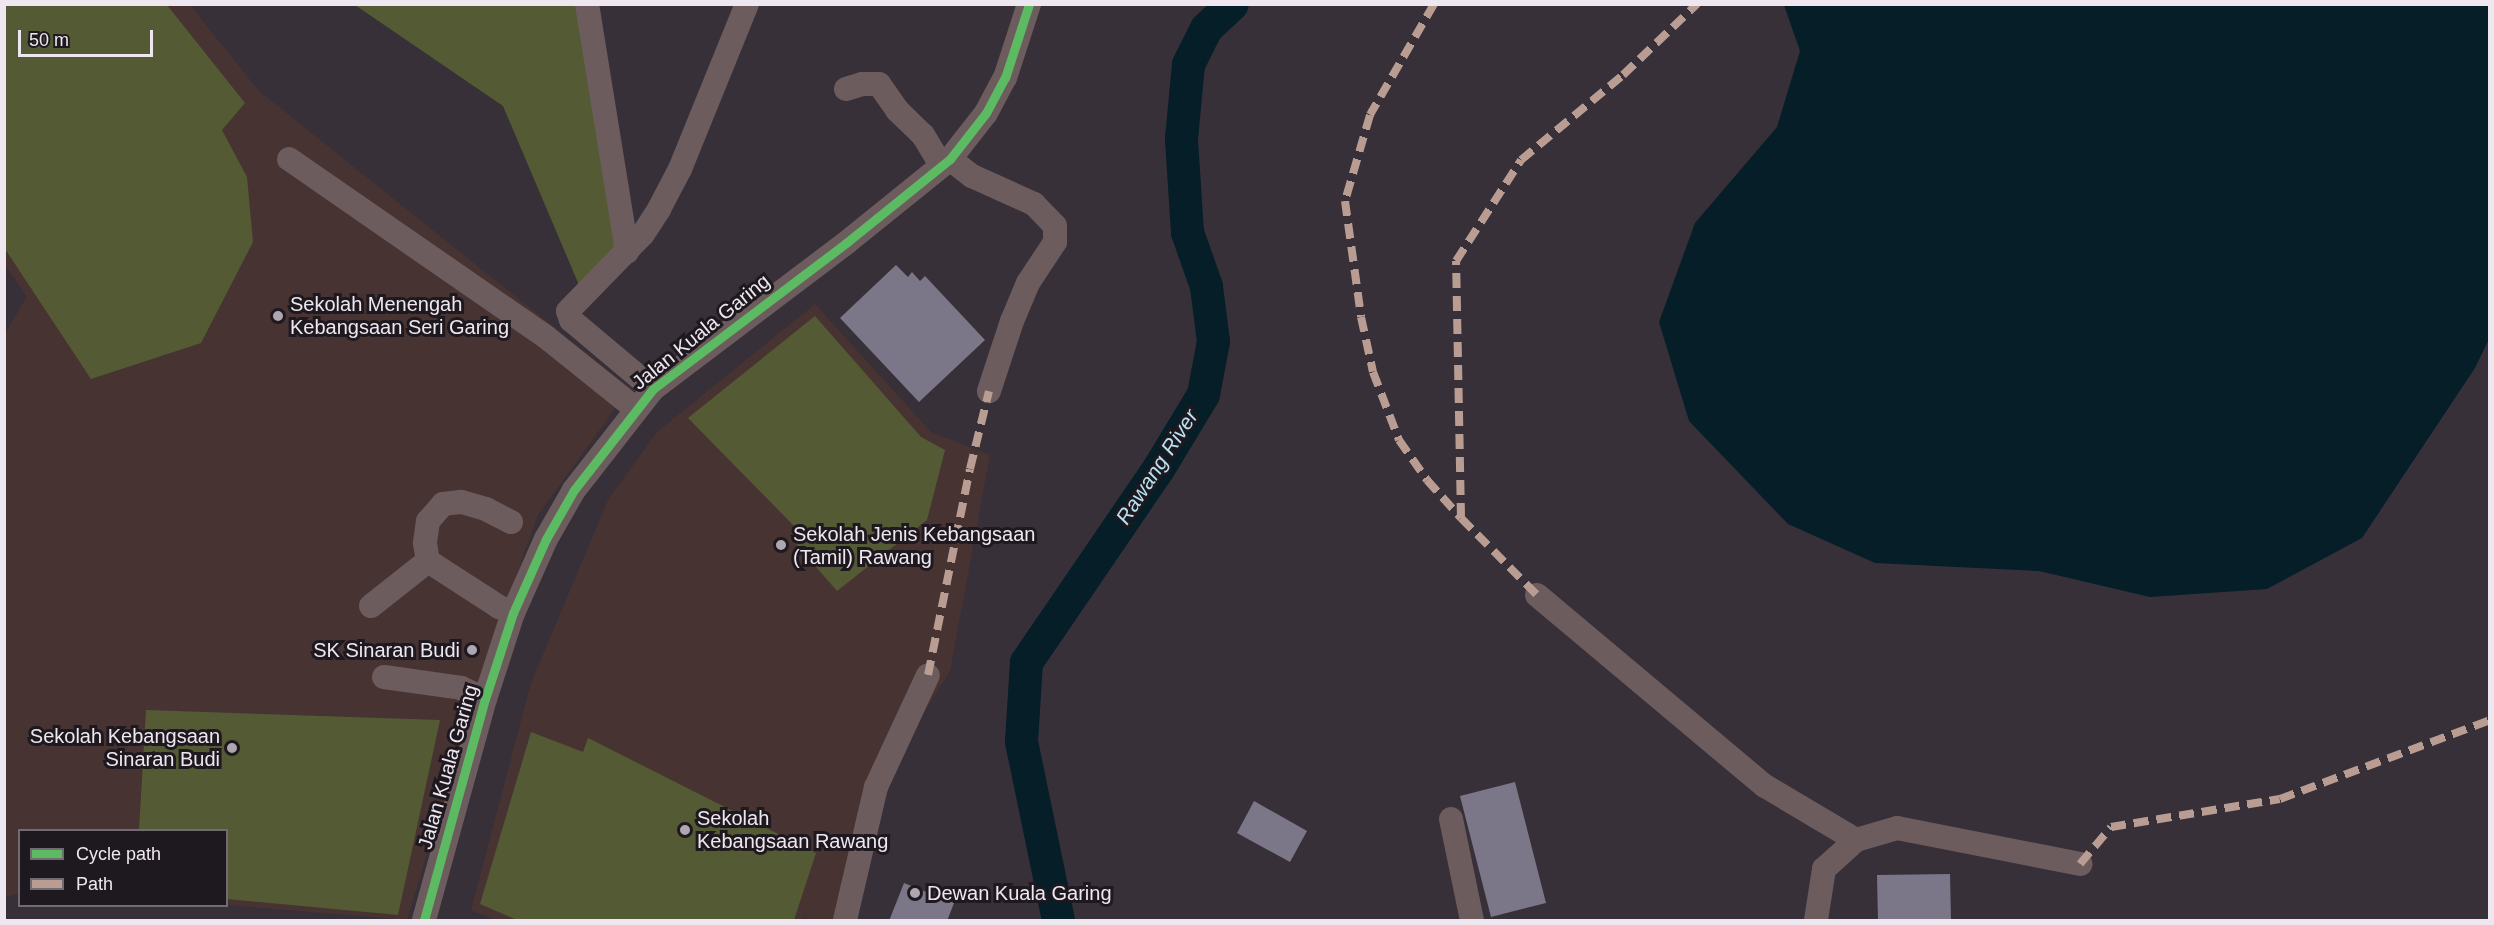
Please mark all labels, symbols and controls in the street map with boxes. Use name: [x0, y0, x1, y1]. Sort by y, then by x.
scale bar: [21, 18, 156, 56]
text: 50 m: [29, 30, 69, 50]
street label: Jalan Kuala Garing: [627, 269, 775, 395]
place label: Sekolah Menengah Kebangsaan Seri Garing: [290, 292, 509, 339]
marker: Sekolah Menengah Kebangsaan Seri Garing: [271, 309, 285, 323]
water label: Rawang River: [1111, 405, 1203, 529]
place label: Sekolah Jenis Kebangsaan (Tamil) Rawang: [793, 522, 1035, 569]
marker: Sekolah Jenis Kebangsaan (Tamil) Rawang: [774, 538, 788, 552]
place label: SK Sinaran Budi: [313, 638, 460, 662]
marker: SK Sinaran Budi: [465, 643, 479, 657]
street label: Jalan Kuala Garing: [413, 682, 483, 852]
place label: Sekolah Kebangsaan Sinaran Budi: [30, 724, 220, 771]
marker: Sekolah Kebangsaan Sinaran Budi: [225, 741, 239, 755]
place label: Sekolah Kebangsaan Rawang: [697, 807, 888, 854]
marker: Sekolah Kebangsaan Rawang: [678, 823, 692, 837]
legend: [18, 829, 228, 907]
text: Cycle path: [76, 844, 161, 864]
text: Path: [76, 874, 113, 894]
place label: Dewan Kuala Garing: [927, 881, 1112, 905]
marker: Dewan Kuala Garing: [908, 886, 922, 900]

